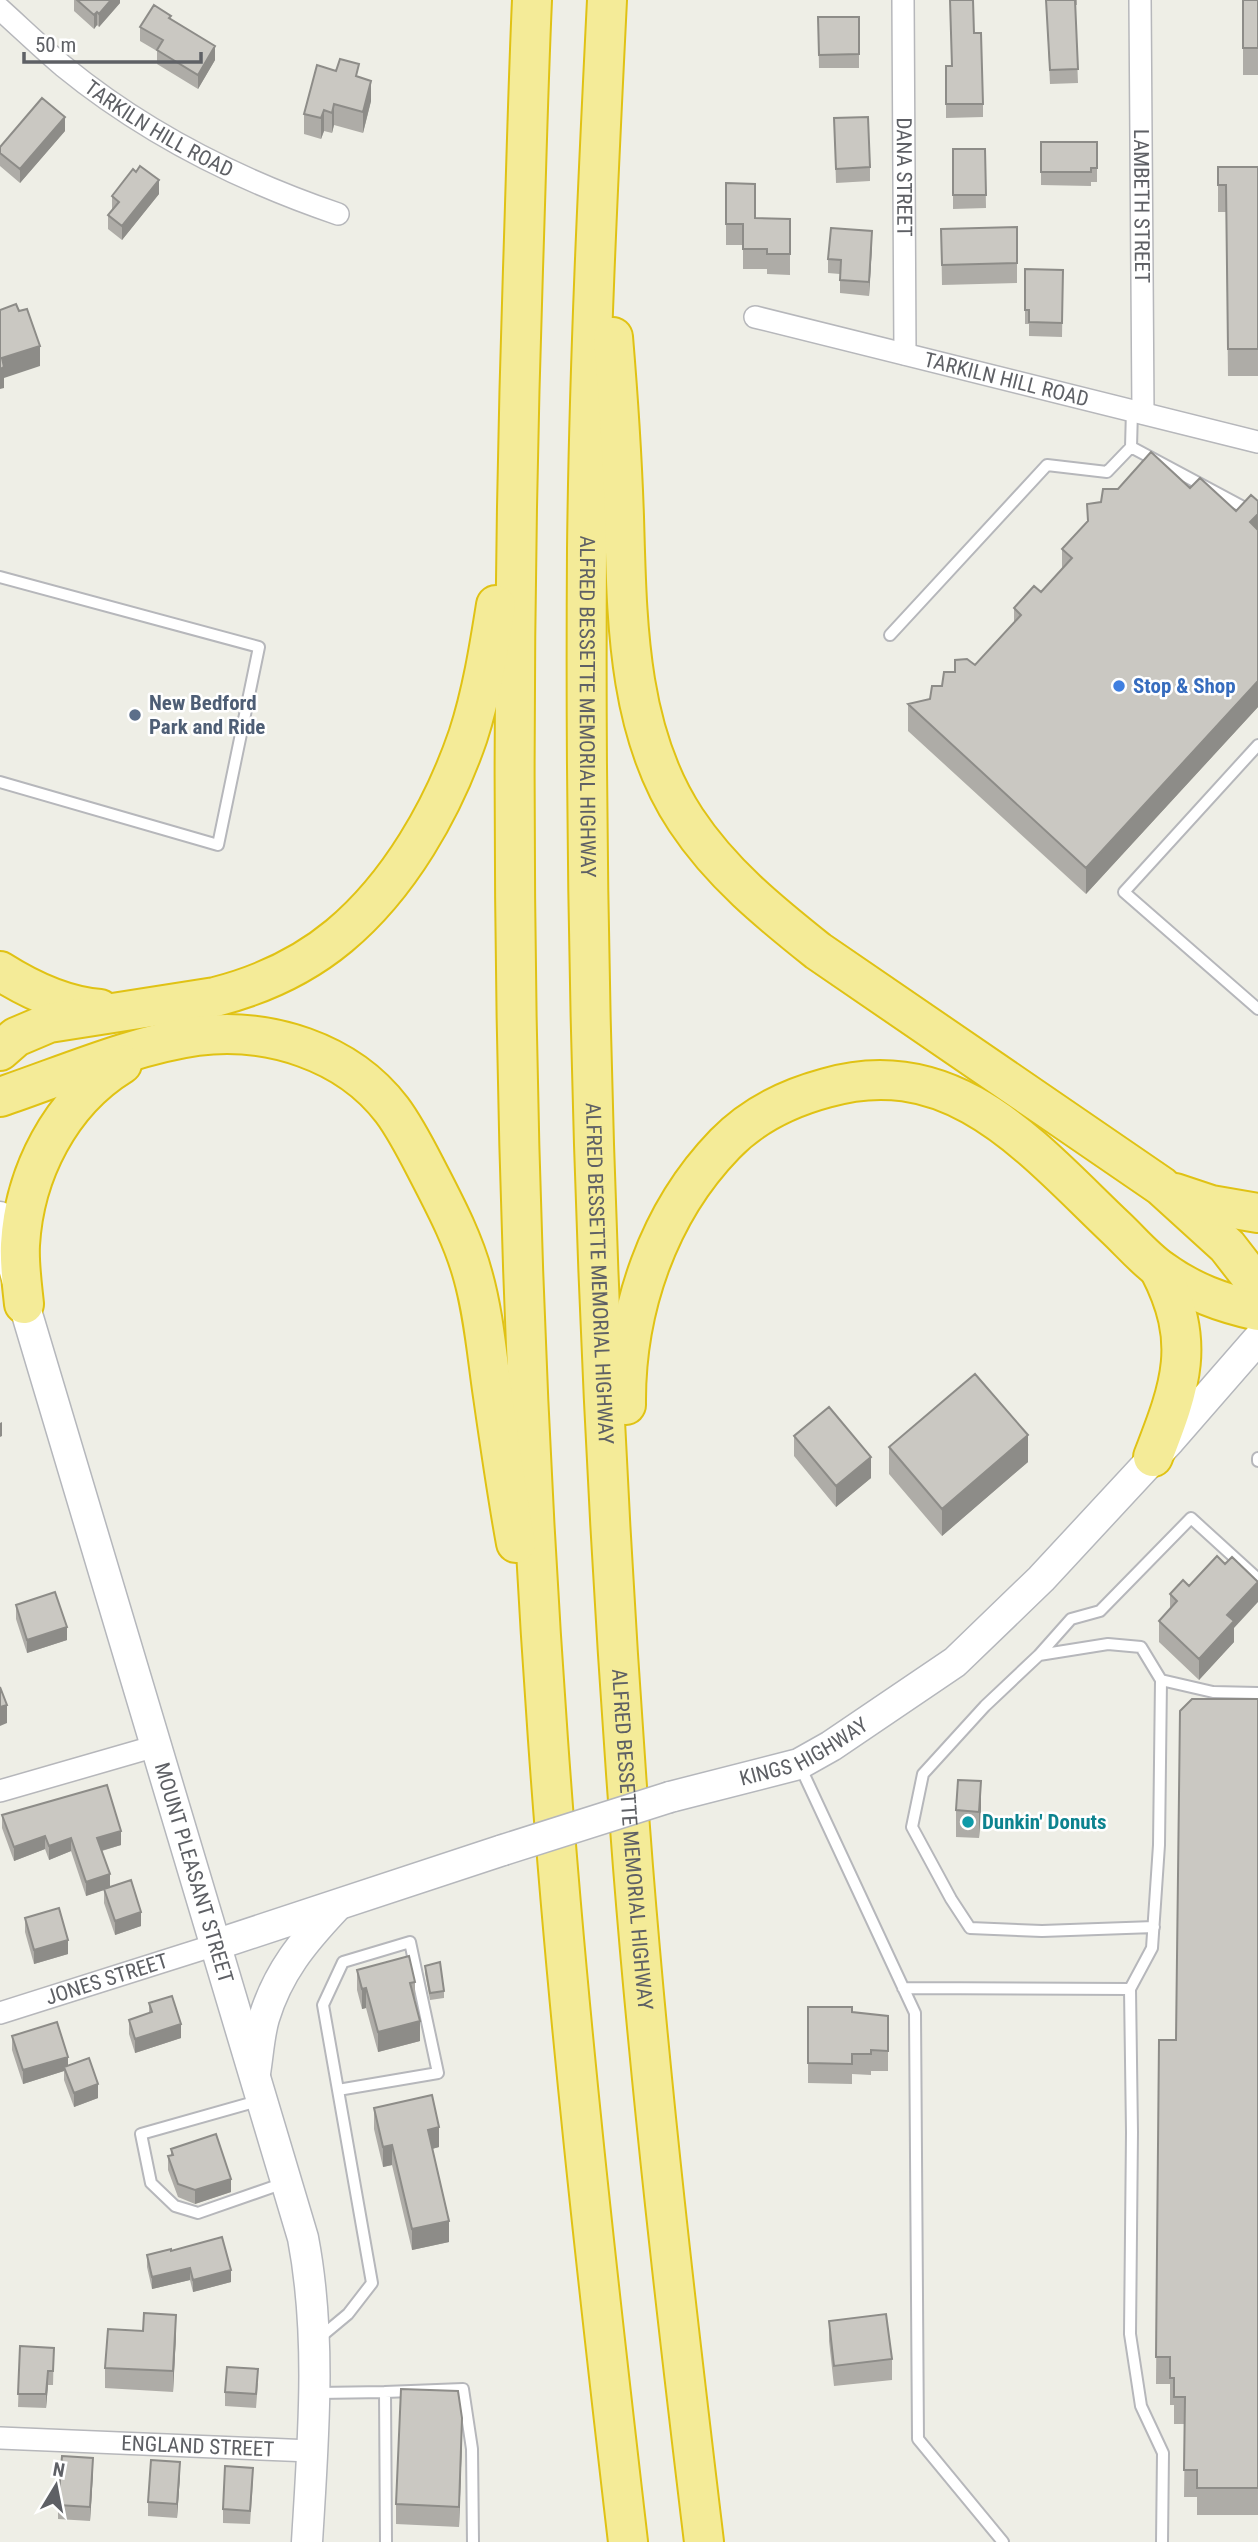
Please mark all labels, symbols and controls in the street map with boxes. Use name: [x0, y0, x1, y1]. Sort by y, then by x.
scale bar: [24, 21, 201, 65]
text: 50 m: [35, 33, 76, 57]
street label: TARKILN HILL ROAD: [80, 75, 237, 182]
street label: DANA STREET: [892, 117, 916, 237]
street label: LAMBETH STREET: [1129, 129, 1154, 283]
street label: TARKILN HILL ROAD: [922, 347, 1091, 411]
street label: ALFRED BESSETTE MEMORIAL HIGHWAY: [575, 535, 600, 878]
place label: Stop & Shop: [1133, 674, 1236, 698]
marker: Stop & Shop: [1111, 678, 1127, 694]
place label: New Bedford Park and Ride: [149, 691, 265, 739]
marker: New Bedford Park and Ride: [127, 707, 143, 723]
street label: ALFRED BESSETTE MEMORIAL HIGHWAY: [581, 1102, 618, 1445]
street label: ALFRED BESSETTE MEMORIAL HIGHWAY: [607, 1668, 657, 2011]
street label: KINGS HIGHWAY: [737, 1713, 872, 1791]
street label: MOUNT PLEASANT STREET: [150, 1760, 238, 1986]
place label: Dunkin' Donuts: [982, 1810, 1107, 1834]
marker: Dunkin' Donuts: [960, 1814, 976, 1830]
street label: JONES STREET: [43, 1949, 171, 2010]
street label: ENGLAND STREET: [121, 2431, 275, 2461]
north arrow: [21, 2451, 91, 2521]
text: N: [51, 2457, 67, 2482]

